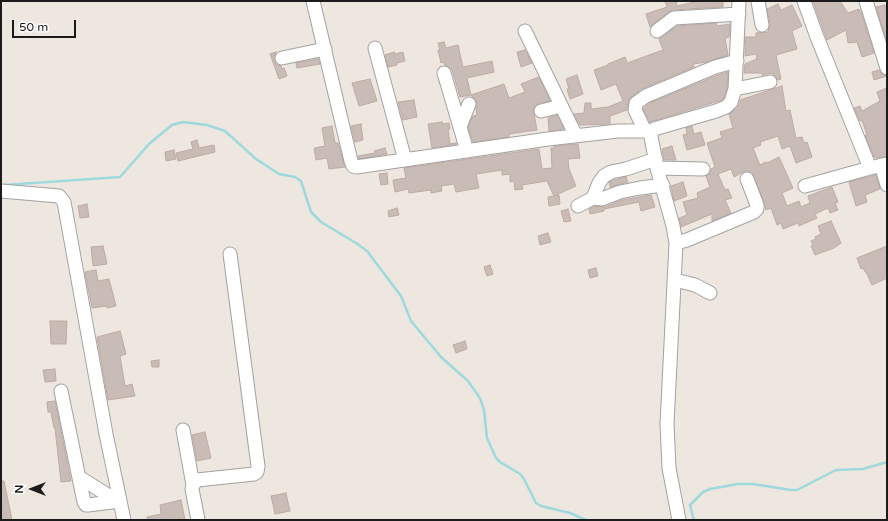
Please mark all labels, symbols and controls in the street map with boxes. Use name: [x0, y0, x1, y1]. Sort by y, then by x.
scale bar: [14, 12, 78, 38]
text: 50 m: [19, 20, 48, 34]
north arrow: [12, 469, 52, 509]
text: N: [13, 485, 26, 493]

